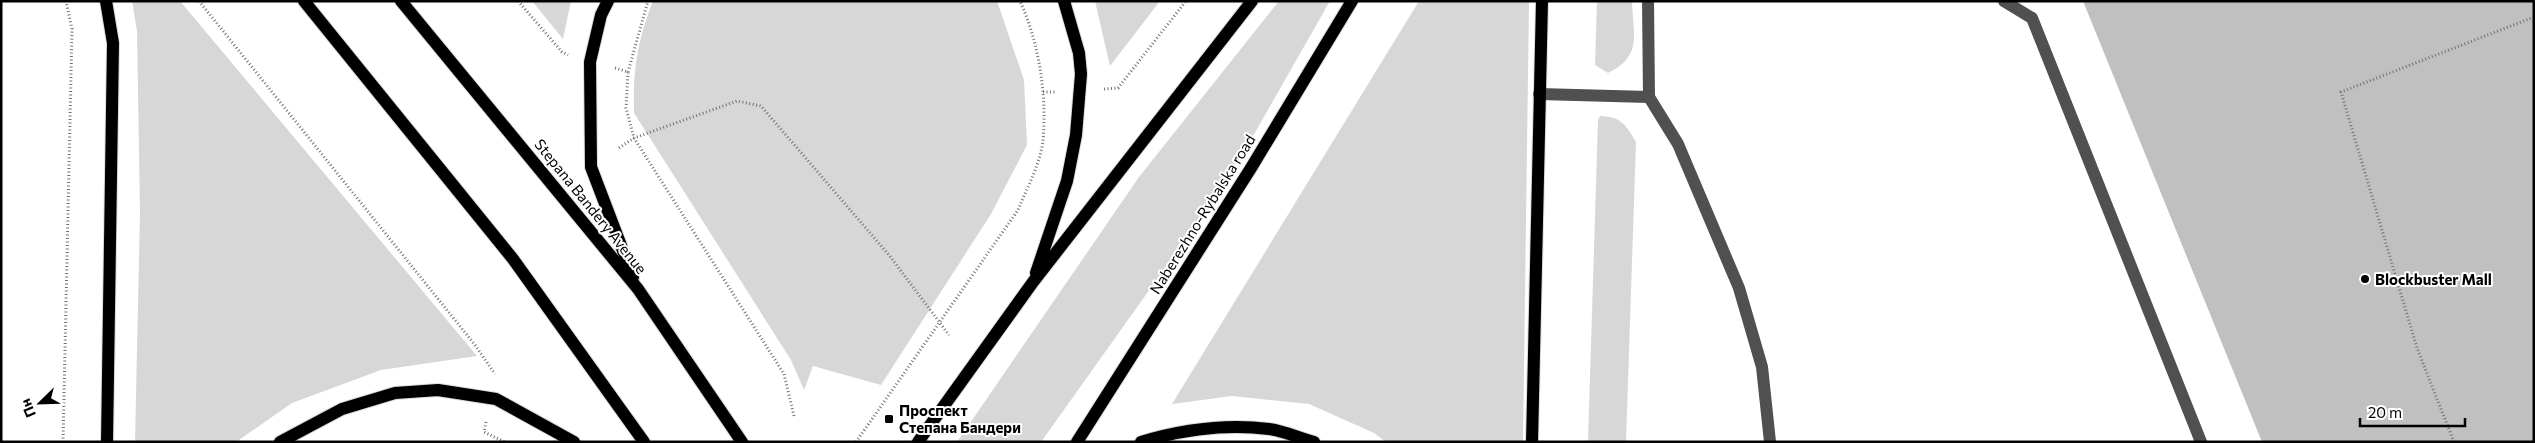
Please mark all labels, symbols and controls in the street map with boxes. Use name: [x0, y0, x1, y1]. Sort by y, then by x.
street label: Naberezhno-Rybalska road: [1145, 131, 1259, 297]
street label: Stepana Bandery Avenue: [531, 135, 651, 277]
place label: Blockbuster Mall: [2375, 270, 2492, 288]
marker: Blockbuster Mall: [2359, 273, 2371, 285]
north arrow: [15, 378, 65, 428]
text: Пн: [16, 396, 39, 420]
scale bar: [2360, 396, 2465, 428]
place label: Проспект Степана Бандери: [899, 401, 1021, 436]
text: 20 m: [2368, 403, 2402, 421]
marker: Проспект Степана Бандери: [883, 413, 895, 425]

